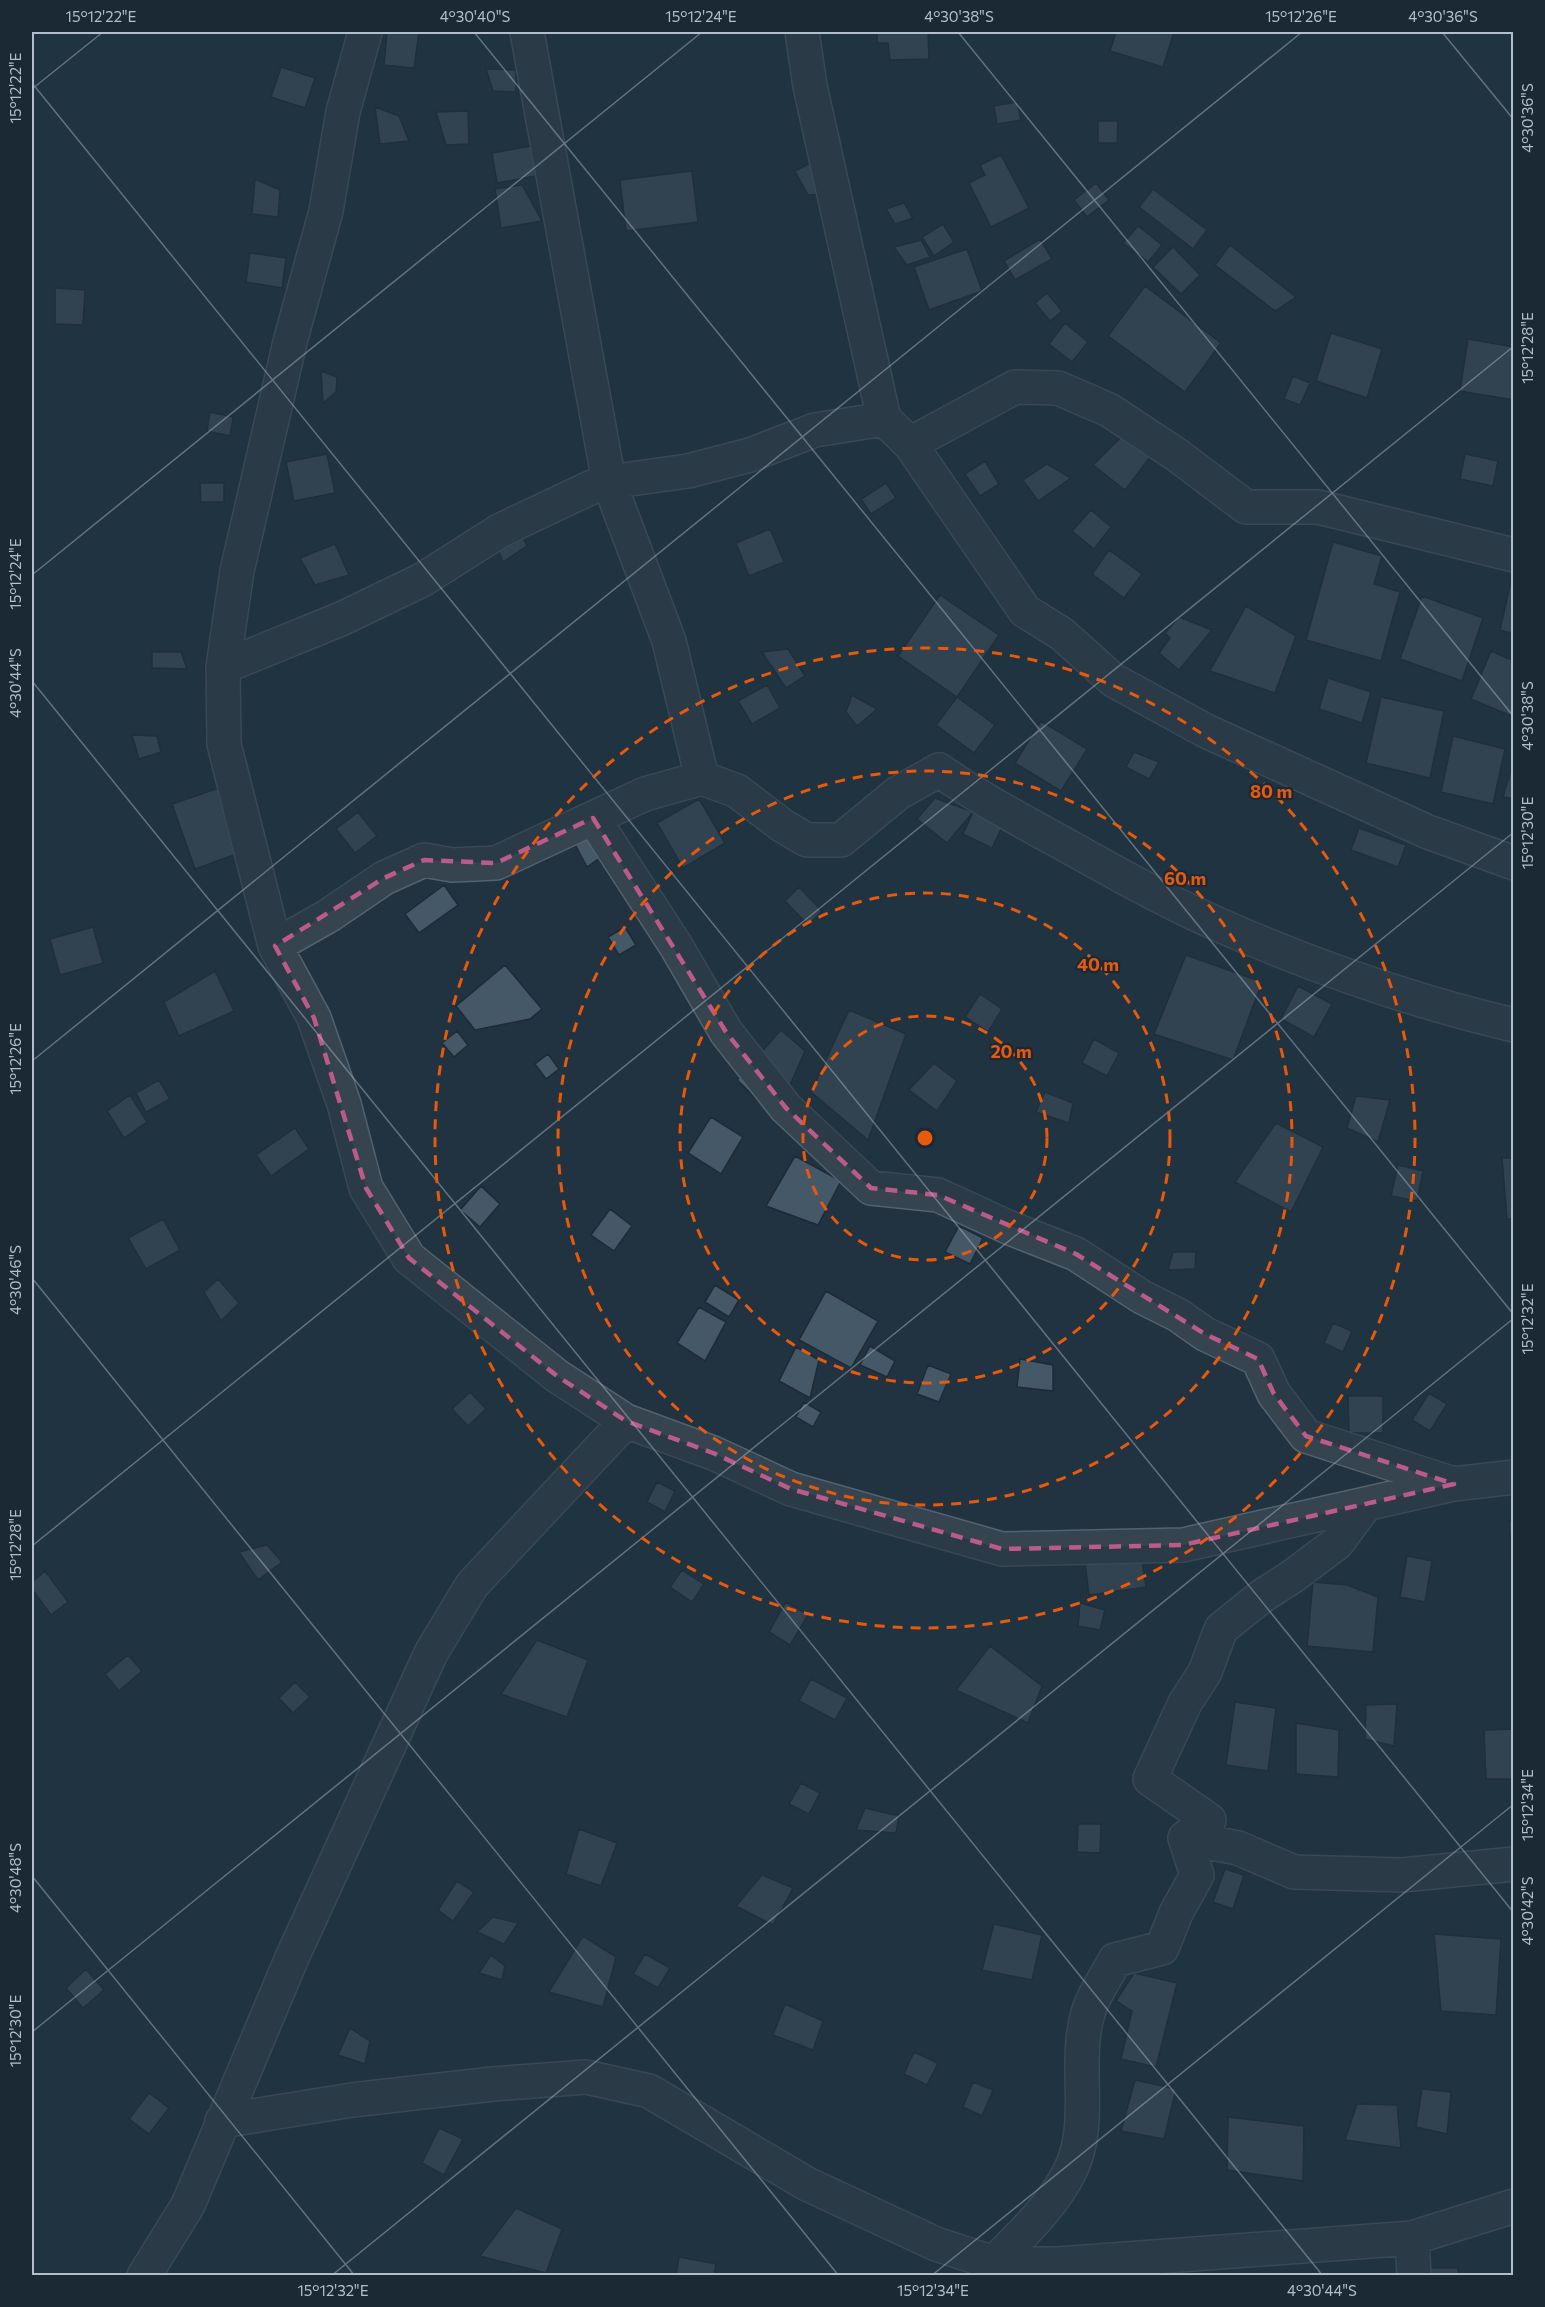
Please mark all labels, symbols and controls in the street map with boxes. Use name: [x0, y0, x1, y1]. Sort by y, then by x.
text: 15°12'22"E: [66, 7, 137, 25]
text: 4°30'40"S: [440, 7, 510, 25]
text: 15°12'24"E: [665, 7, 737, 25]
text: 4°30'38"S: [924, 7, 994, 25]
text: 15°12'26"E: [1265, 7, 1337, 25]
text: 4°30'36"S: [1408, 7, 1478, 25]
text: 15°12'22"E: [6, 52, 24, 123]
text: 4°30'36"S: [1518, 83, 1536, 153]
text: 15°12'28"E: [1518, 312, 1536, 384]
text: 15°12'24"E: [6, 538, 24, 610]
text: 4°30'44"S: [6, 648, 24, 718]
text: 4°30'38"S: [1518, 681, 1536, 751]
text: 80 m: [1250, 780, 1292, 802]
text: 15°12'30"E: [1518, 797, 1536, 869]
text: 60 m: [1164, 867, 1206, 889]
text: 40 m: [1077, 953, 1119, 975]
text: 15°12'26"E: [6, 1023, 24, 1095]
text: 20 m: [990, 1040, 1032, 1062]
centre of rings: [915, 1128, 935, 1148]
text: 4°30'46"S: [6, 1245, 24, 1315]
text: 15°12'32"E: [1518, 1283, 1536, 1355]
text: 15°12'28"E: [6, 1509, 24, 1581]
text: 15°12'34"E: [1518, 1769, 1536, 1841]
text: 4°30'48"S: [6, 1843, 24, 1913]
text: 4°30'42"S: [1518, 1876, 1536, 1945]
text: 15°12'30"E: [6, 1995, 24, 2067]
text: 15°12'32"E: [297, 2281, 369, 2299]
text: 15°12'34"E: [897, 2281, 969, 2299]
text: 4°30'44"S: [1287, 2281, 1357, 2299]

